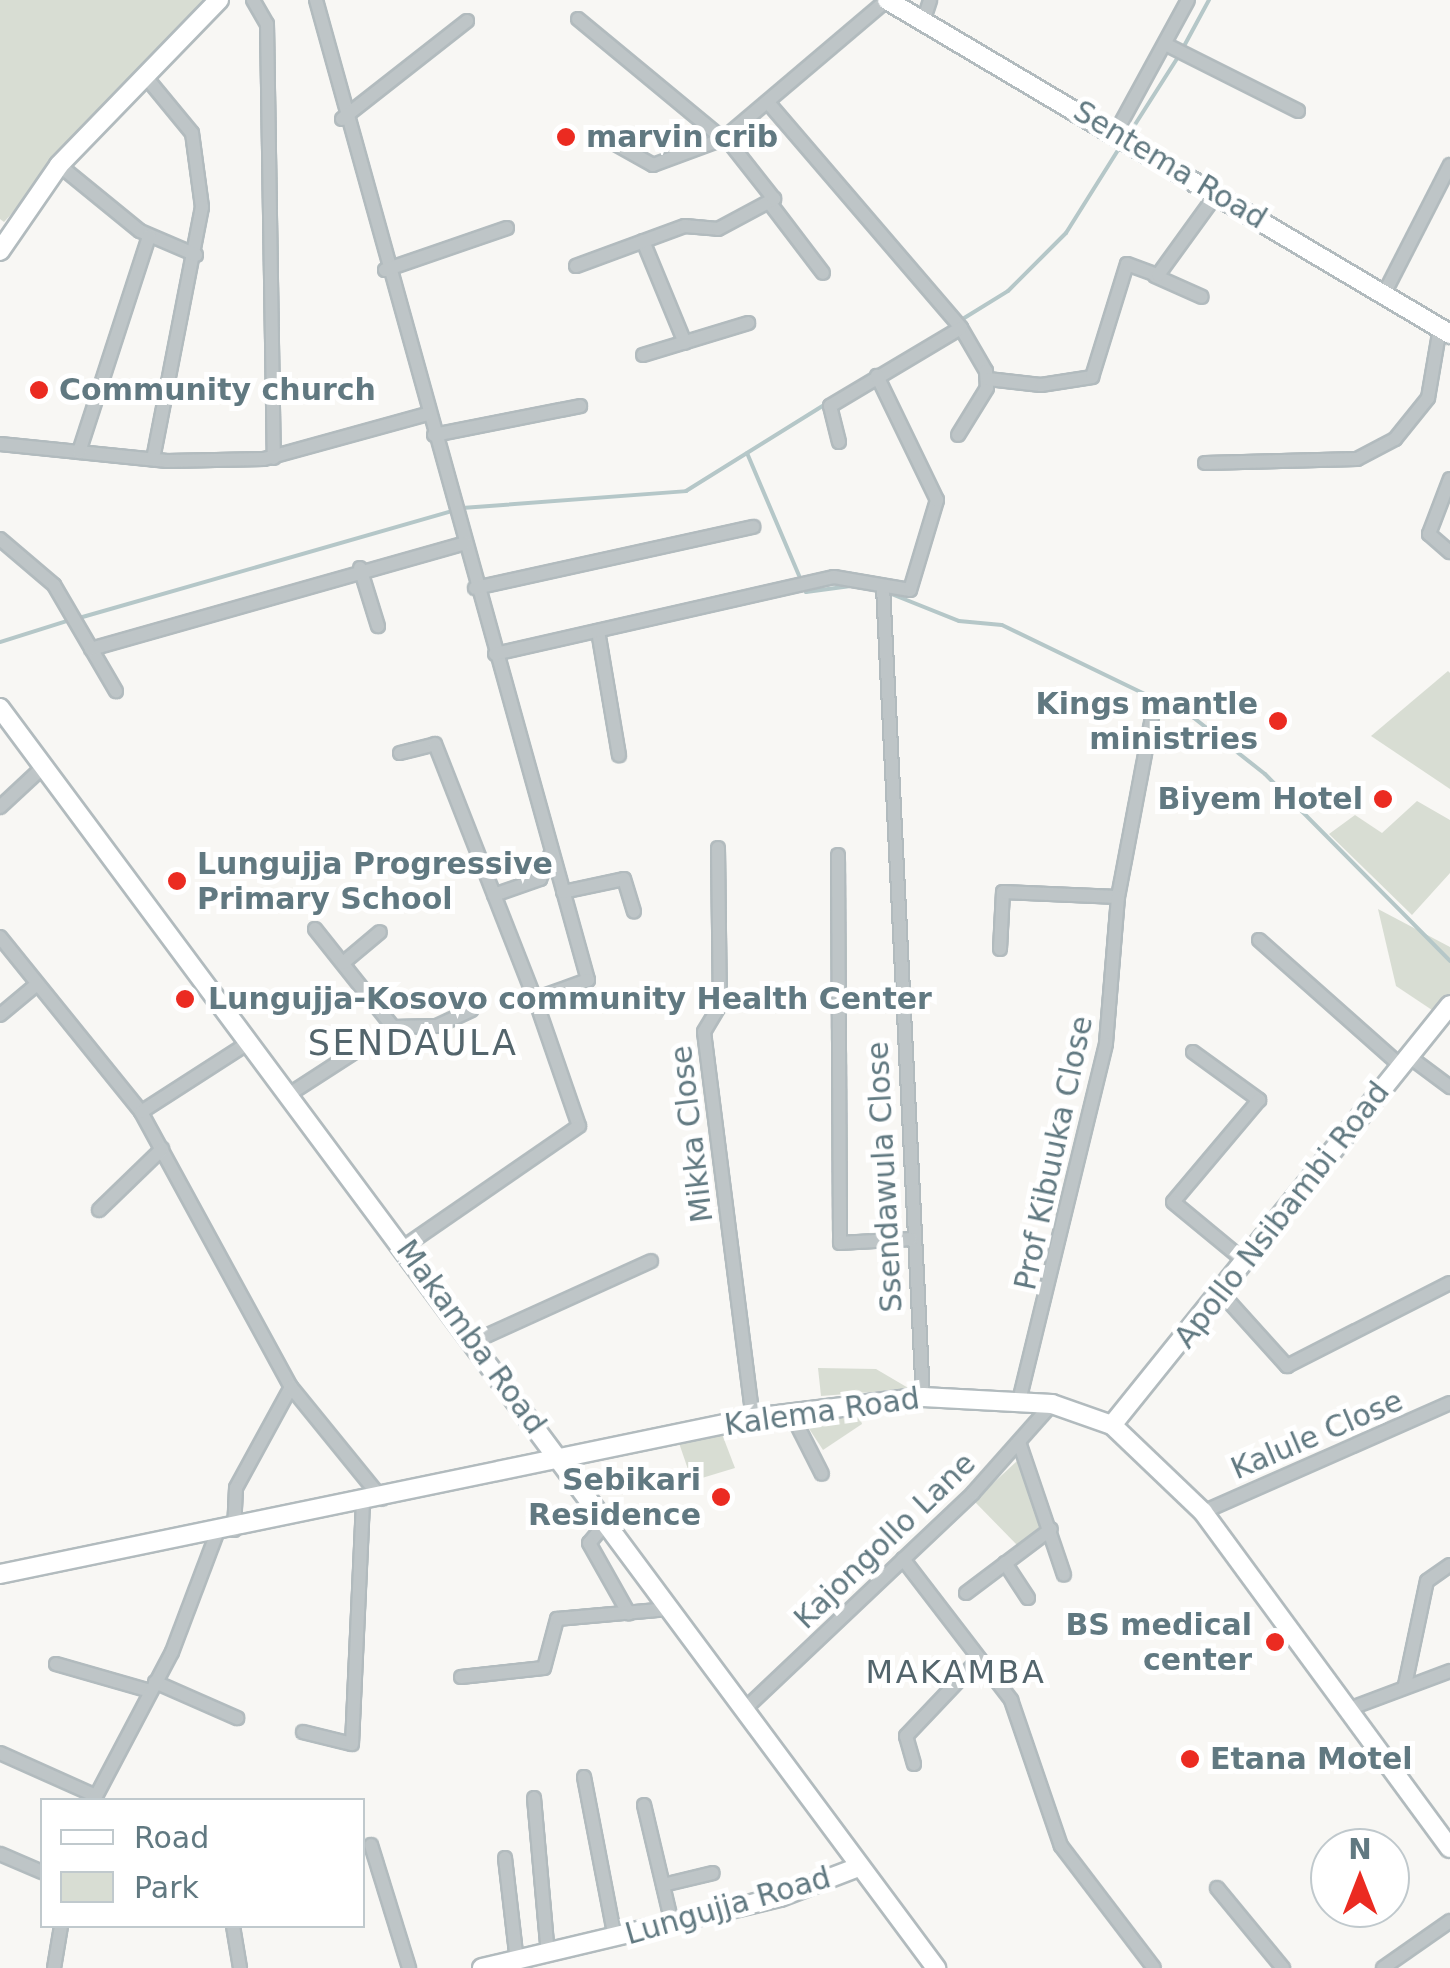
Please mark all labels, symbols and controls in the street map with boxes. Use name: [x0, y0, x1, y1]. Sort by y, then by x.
street label: Sentema Road: [1067, 93, 1273, 237]
place label: marvin crib: [586, 119, 778, 155]
marker: marvin crib: [555, 126, 577, 148]
place label: Community church: [59, 372, 376, 408]
marker: Community church: [28, 379, 50, 401]
place label: Kings mantle ministries: [1036, 686, 1258, 756]
marker: Kings mantle ministries: [1267, 710, 1289, 732]
place label: Biyem Hotel: [1158, 781, 1363, 817]
marker: Biyem Hotel: [1372, 788, 1394, 810]
place label: Lungujja Progressive Primary School: [197, 846, 553, 916]
marker: Lungujja Progressive Primary School: [166, 870, 188, 892]
place label: Lungujja-Kosovo community Health Center: [208, 981, 932, 1017]
marker: Lungujja-Kosovo community Health Center: [172, 986, 198, 1012]
street label: Prof Kibuuka Close: [1007, 1013, 1101, 1293]
district label: SENDAULA: [308, 1022, 518, 1064]
street label: Ssendawula Close: [860, 1041, 910, 1313]
street label: Mikka Close: [663, 1043, 721, 1225]
street label: Apollo Nsibambi Road: [1167, 1075, 1397, 1355]
street label: Makamba Road: [389, 1233, 553, 1441]
street label: Kalema Road: [722, 1380, 922, 1444]
street label: Kalule Close: [1226, 1383, 1408, 1487]
street label: Kajongollo Lane: [787, 1445, 983, 1637]
place label: Sebikari Residence: [528, 1462, 701, 1532]
marker: Sebikari Residence: [710, 1486, 732, 1508]
place label: BS medical center: [1065, 1607, 1252, 1678]
marker: BS medical center: [1262, 1629, 1288, 1655]
district label: MAKAMBA: [866, 1653, 1046, 1691]
place label: Etana Motel: [1210, 1741, 1413, 1777]
marker: Etana Motel: [1179, 1748, 1201, 1770]
legend: [40, 1798, 365, 1928]
text: Road: [134, 1820, 209, 1855]
north arrow: [1310, 1828, 1410, 1928]
text: N: [1348, 1833, 1372, 1866]
street label: Lungujja Road: [621, 1859, 835, 1953]
text: Park: [134, 1870, 199, 1905]

